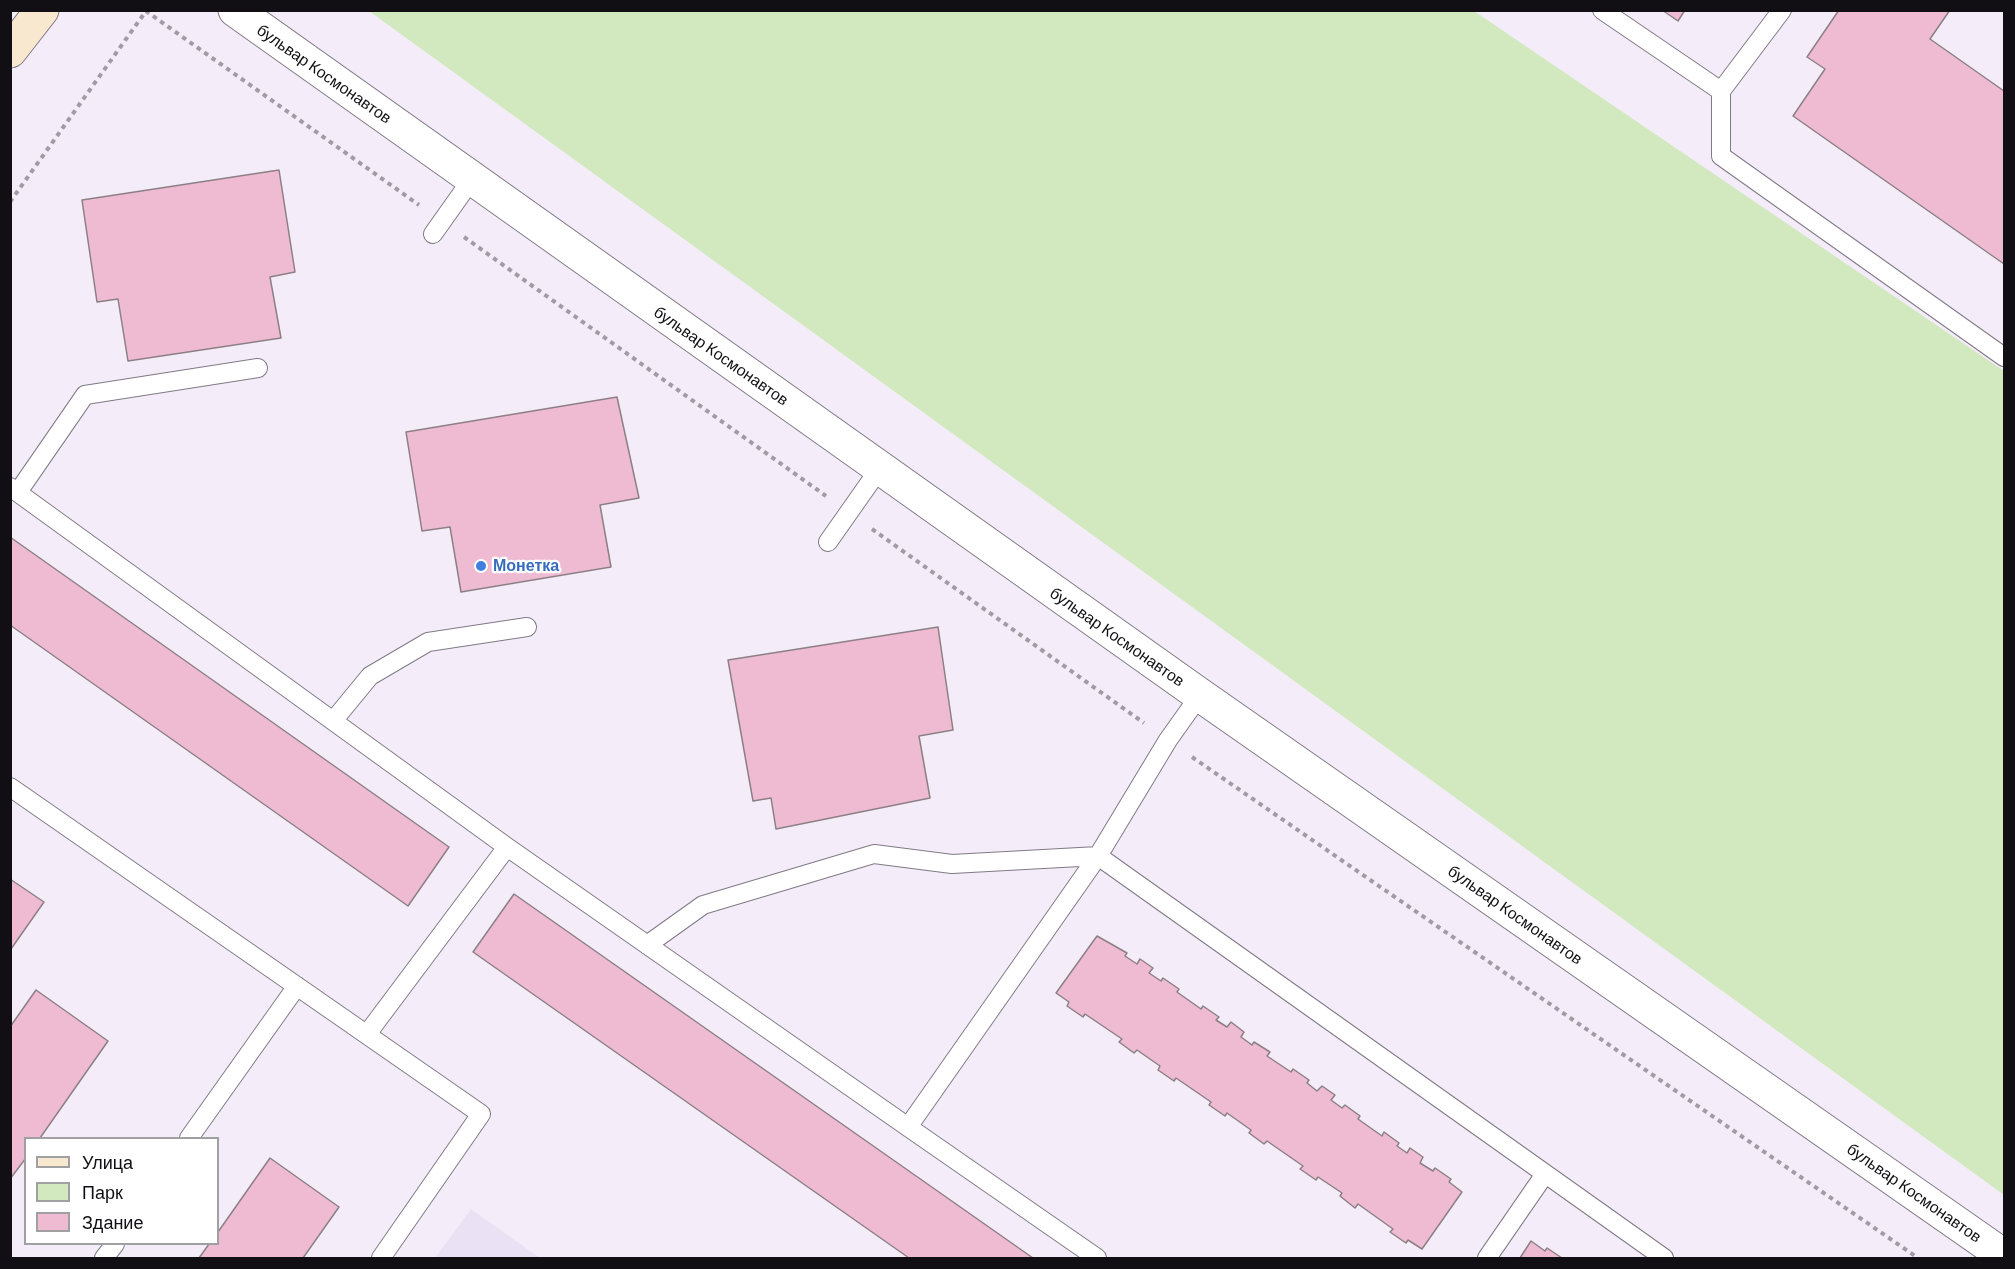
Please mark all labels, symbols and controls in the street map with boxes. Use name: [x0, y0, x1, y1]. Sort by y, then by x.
street label: бульвар Космонавтов: [253, 20, 395, 128]
street label: бульвар Космонавтов: [650, 302, 792, 410]
place label: Монетка: [493, 556, 559, 576]
marker: Монетка: [474, 559, 488, 573]
street label: бульвар Космонавтов: [1046, 583, 1188, 691]
street label: бульвар Космонавтов: [1444, 861, 1586, 969]
legend: [24, 1137, 219, 1245]
street label: бульвар Космонавтов: [1843, 1139, 1985, 1247]
text: Улица: [82, 1151, 133, 1173]
text: Парк: [82, 1181, 123, 1203]
text: Здание: [82, 1211, 143, 1233]

